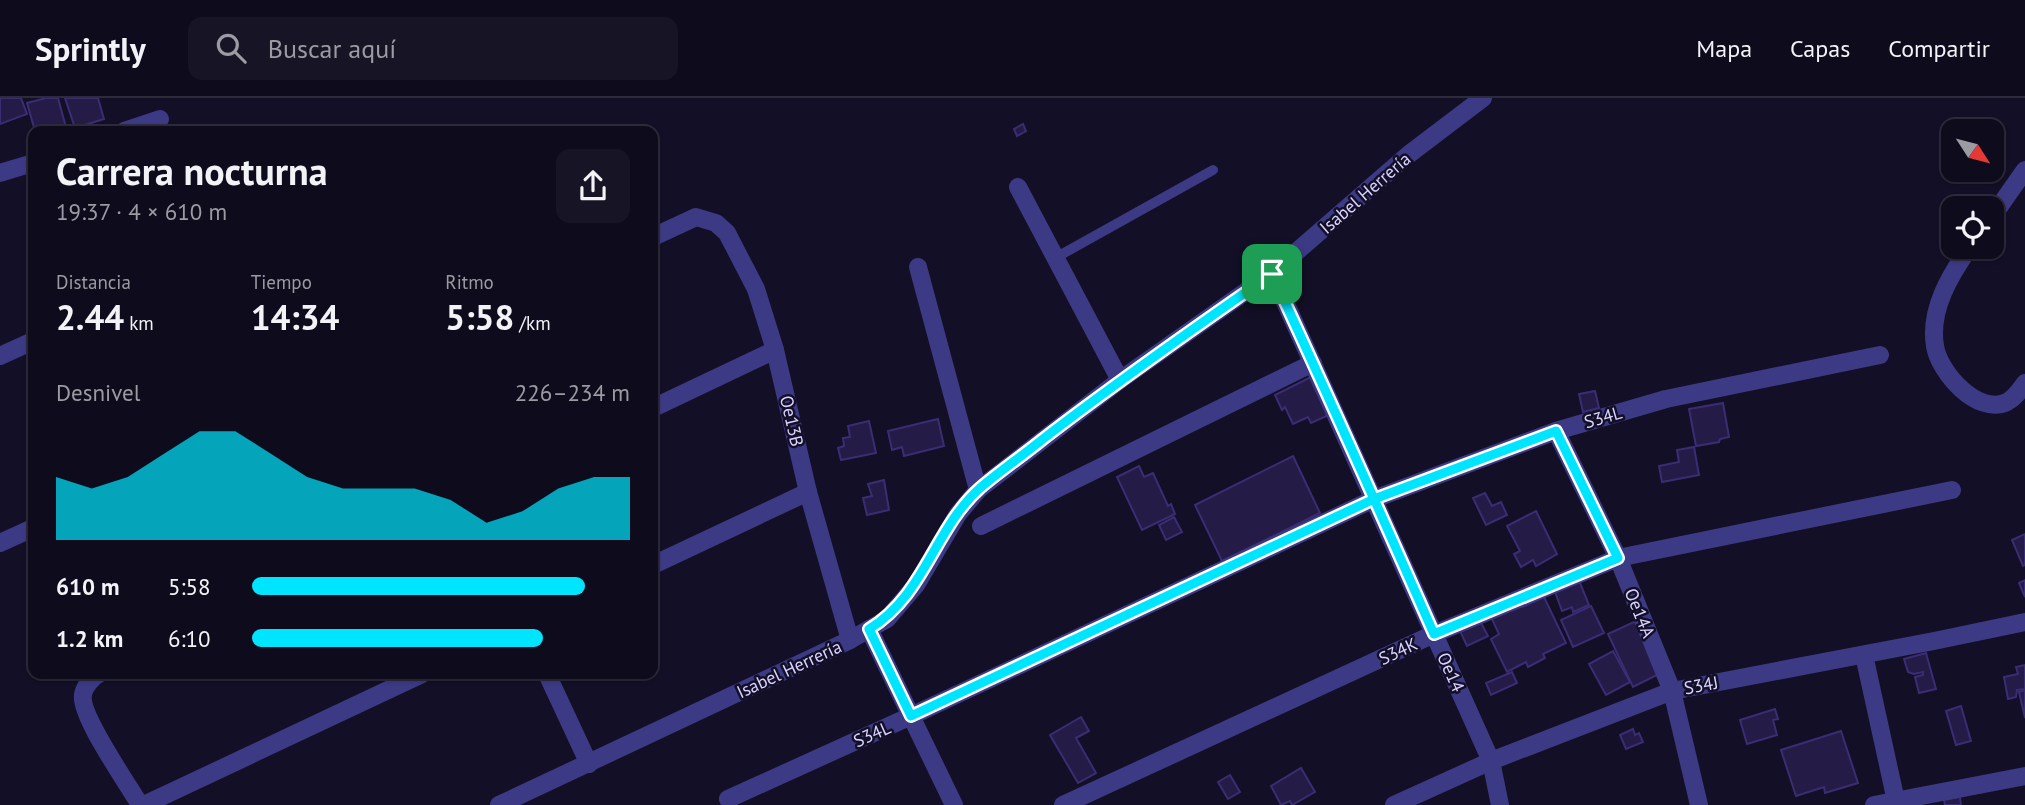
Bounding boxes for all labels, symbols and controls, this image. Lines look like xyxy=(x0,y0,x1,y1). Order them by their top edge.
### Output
search box xyxy=(188,17,678,80)
text: Sprintly xyxy=(35,27,146,70)
icon: search xyxy=(212,29,250,67)
text: Buscar aquí xyxy=(268,32,396,65)
text: Mapa xyxy=(1696,33,1752,64)
text: Capas xyxy=(1790,33,1850,64)
text: Compartir xyxy=(1888,33,1990,64)
north arrow xyxy=(1941,119,2004,182)
map controls xyxy=(1941,119,2004,259)
text: Carrera nocturna xyxy=(56,146,328,195)
street label: Isabel Herrería xyxy=(1315,147,1415,239)
button: share xyxy=(556,149,630,223)
button: locate xyxy=(1941,196,2004,259)
text: 19:37 · 4 × 610 m xyxy=(56,197,227,226)
pin xyxy=(1242,244,1302,304)
icon: arrive xyxy=(1253,255,1291,293)
text: Distancia xyxy=(56,270,131,294)
text: Tiempo xyxy=(251,270,312,294)
text: Ritmo xyxy=(445,270,494,294)
text: 2.44 xyxy=(56,294,124,340)
text: 14:34 xyxy=(251,294,339,340)
text: 5:58 xyxy=(445,294,514,340)
text: km xyxy=(124,311,154,335)
text: /km xyxy=(514,311,551,335)
text: Desnivel xyxy=(56,378,140,407)
text: 226–234 m xyxy=(515,378,630,407)
street label: Oe13B xyxy=(775,393,809,449)
street label: S34L xyxy=(1581,401,1625,433)
text: 610 m xyxy=(56,572,119,601)
text: 5:58 xyxy=(168,572,211,601)
street label: Oe14A xyxy=(1620,585,1661,642)
text: 1.2 km xyxy=(56,624,123,653)
text: 6:10 xyxy=(168,624,211,653)
street label: S34K xyxy=(1375,632,1421,670)
street label: Isabel Herrería xyxy=(733,635,845,703)
street label: Oe14 xyxy=(1432,649,1470,696)
street label: S34J xyxy=(1682,671,1720,699)
street label: S34L xyxy=(850,716,894,752)

